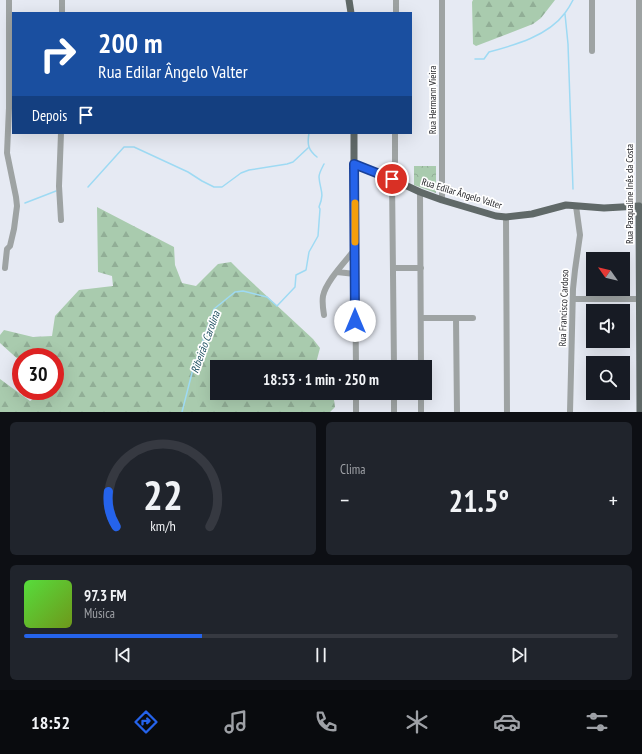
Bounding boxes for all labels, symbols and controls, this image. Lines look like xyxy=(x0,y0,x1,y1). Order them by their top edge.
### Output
text: 200 m xyxy=(98,24,162,61)
icon: right xyxy=(32,28,84,80)
text: Rua Edilar Ângelo Valter xyxy=(98,60,248,83)
street label: Rua Hermann Vieira xyxy=(426,66,439,134)
icon: arrive xyxy=(75,104,97,126)
text: Depois xyxy=(32,106,67,125)
street label: Rua Pasqualine Inês da Costa xyxy=(623,144,636,244)
pin xyxy=(375,162,409,196)
icon: arrive xyxy=(381,168,403,190)
street label: Rua Edilar Ângelo Valter xyxy=(420,175,504,212)
north arrow xyxy=(586,252,630,296)
map controls xyxy=(586,252,630,400)
street label: Rua Francisco Cardoso xyxy=(556,269,571,347)
position arrow xyxy=(334,300,376,342)
button: sound xyxy=(586,304,630,348)
water label: Ribeirão Carolina xyxy=(187,308,223,375)
speed limit sign: 30 xyxy=(12,348,64,400)
button: search xyxy=(586,356,630,400)
text: 18:53 · 1 min · 250 m xyxy=(263,370,379,389)
text: Clima xyxy=(340,461,365,478)
text: 22 xyxy=(143,467,183,520)
text: 21.5° xyxy=(449,481,509,520)
text: − xyxy=(340,486,349,514)
text: + xyxy=(609,486,618,514)
text: km/h xyxy=(150,515,176,534)
text: 97.3 FM xyxy=(84,586,127,605)
text: Música xyxy=(84,605,115,622)
icon: previous xyxy=(112,644,134,666)
icon: pause xyxy=(310,644,332,666)
icon: next xyxy=(508,644,530,666)
icon: directions xyxy=(132,708,160,736)
icon: music xyxy=(222,708,250,736)
icon: phone xyxy=(312,708,340,736)
icon: climate xyxy=(403,708,431,736)
icon: car xyxy=(493,708,521,736)
icon: filters xyxy=(583,708,611,736)
text: 18:52 xyxy=(31,711,70,734)

